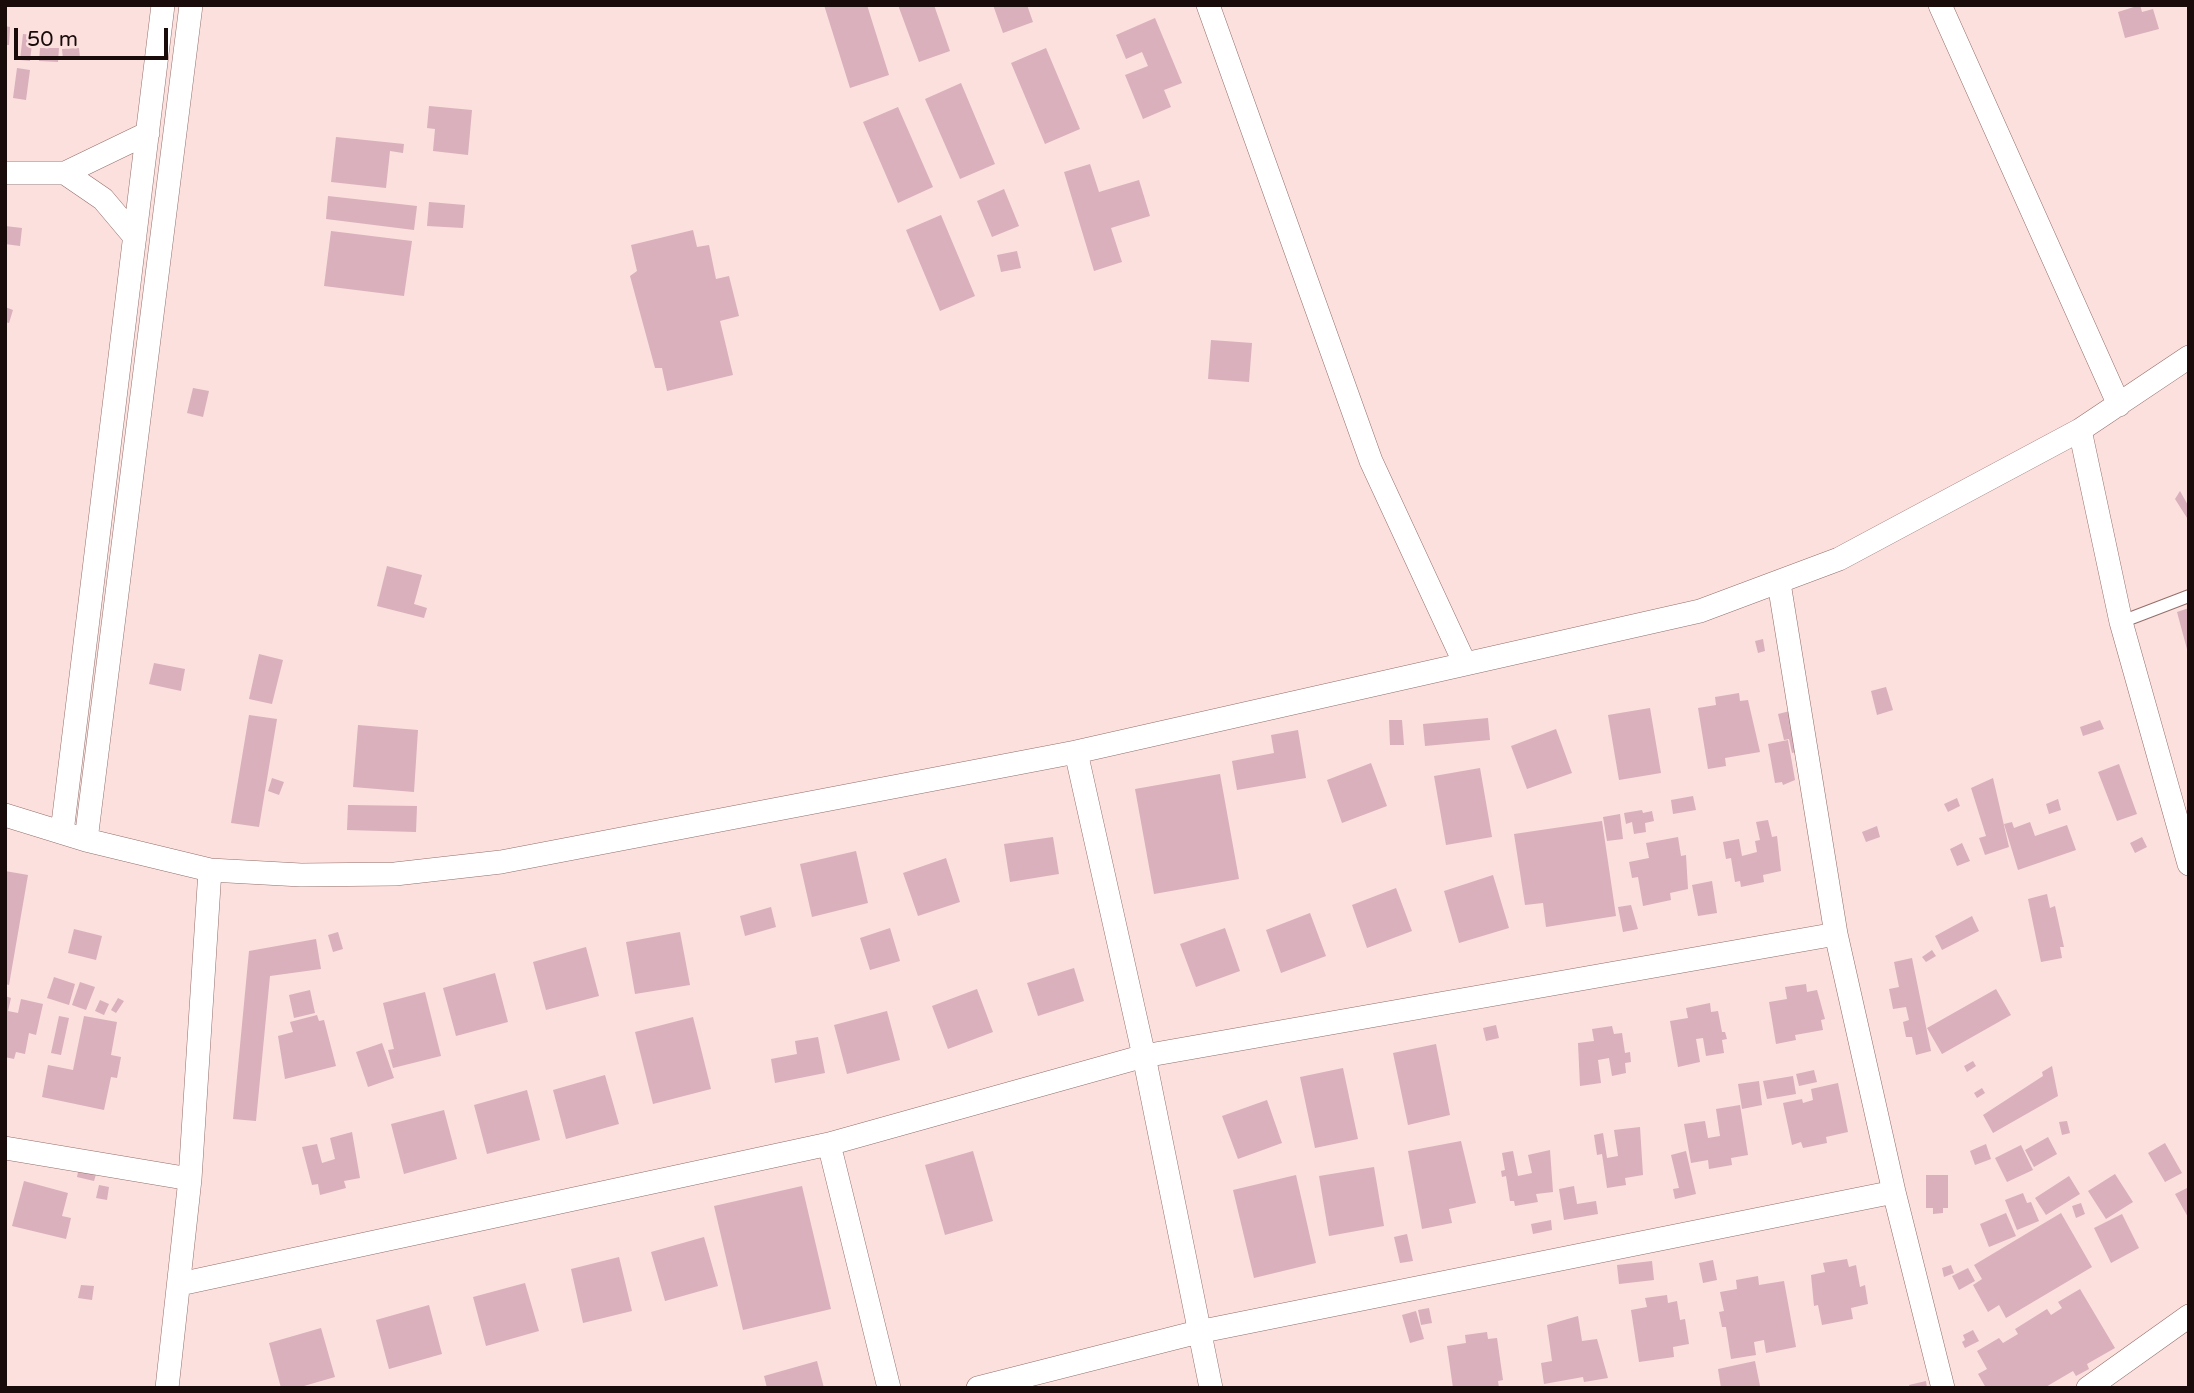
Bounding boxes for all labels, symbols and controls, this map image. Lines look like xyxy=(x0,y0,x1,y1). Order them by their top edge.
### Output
scale bar xyxy=(18,14,172,58)
text: 50 m xyxy=(27,27,78,52)

